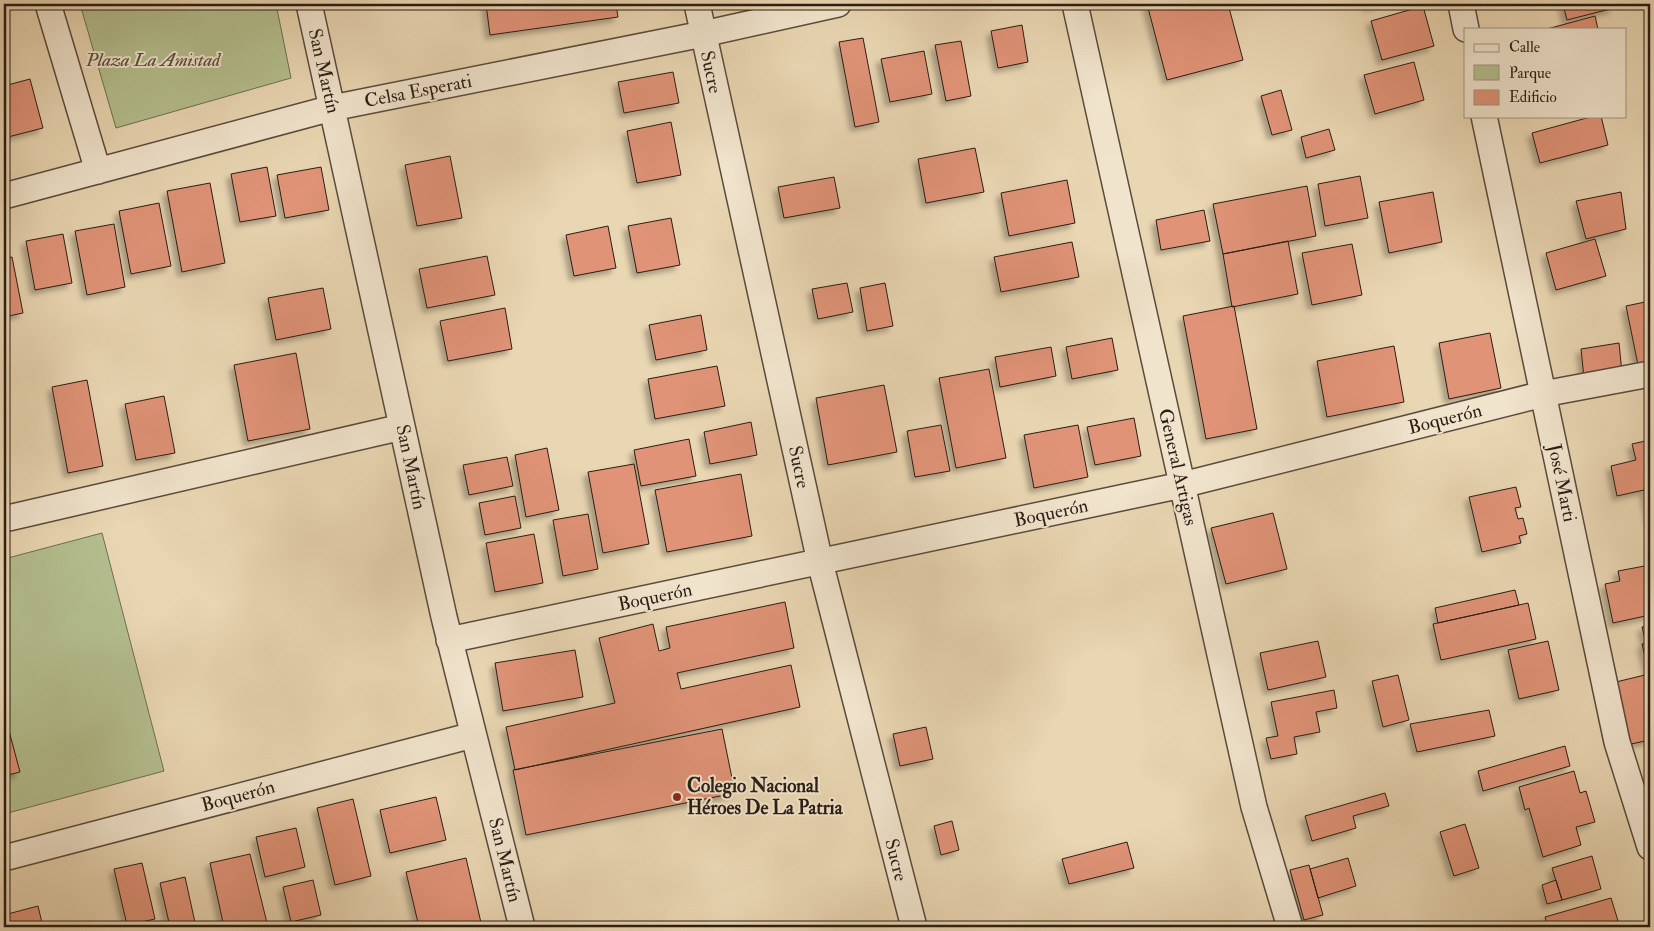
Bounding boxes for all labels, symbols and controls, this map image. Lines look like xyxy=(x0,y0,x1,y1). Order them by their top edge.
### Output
street label: San Martín xyxy=(303,26,345,116)
legend xyxy=(1464,28,1626,118)
text: Calle xyxy=(1509,38,1540,57)
park label: Plaza La Amistad xyxy=(85,48,221,72)
street label: Sucre xyxy=(695,48,727,96)
text: Parque xyxy=(1509,64,1551,83)
street label: Celsa Esperati xyxy=(362,69,474,114)
text: Edificio xyxy=(1509,88,1557,107)
street label: Boquerón xyxy=(1406,398,1485,440)
street label: General Artigas xyxy=(1153,406,1203,528)
street label: San Martín xyxy=(390,422,432,512)
street label: José Marti xyxy=(1542,441,1582,524)
street label: Sucre xyxy=(783,443,815,491)
street label: Boquerón xyxy=(1012,493,1090,533)
street label: Boquerón xyxy=(616,577,694,617)
place label: Colegio Nacional Héroes De La Patria xyxy=(687,774,844,820)
street label: Boquerón xyxy=(199,775,278,817)
marker: Colegio Nacional Héroes De La Patria xyxy=(671,791,683,803)
street label: San Martín xyxy=(483,815,527,905)
street label: Sucre xyxy=(879,836,913,884)

